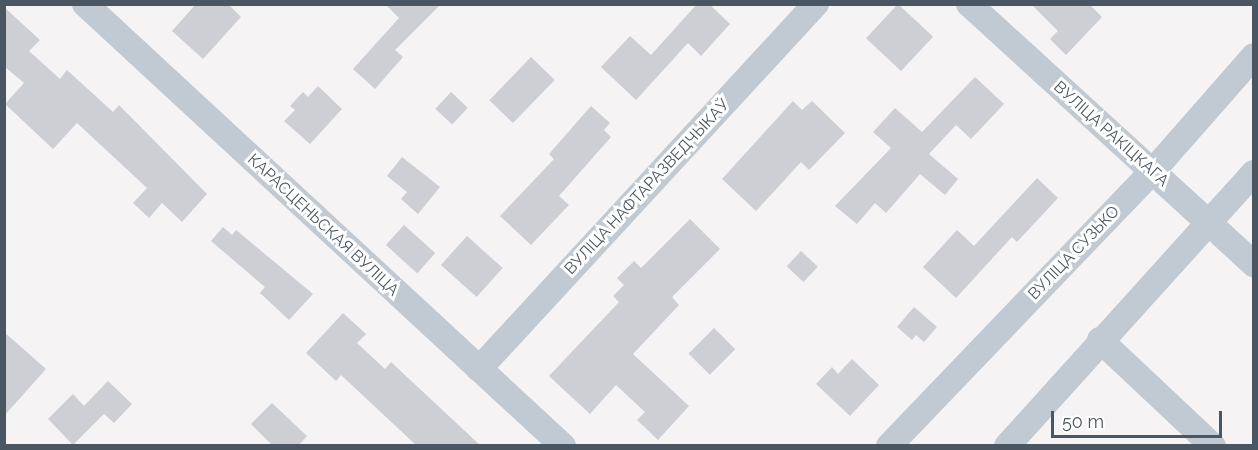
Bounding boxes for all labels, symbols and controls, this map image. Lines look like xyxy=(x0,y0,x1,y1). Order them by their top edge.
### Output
street label: ВУЛІЦА РАКІЦКАГА xyxy=(1049,77,1173,191)
street label: ВУЛІЦА НАФТАРАЗВЕДЧЫКАЎ xyxy=(561,95,733,279)
street label: КАРАСЦЕНЬСКАЯ ВУЛІЦА xyxy=(244,150,402,300)
street label: ВУЛІЦА СУЗЬКО xyxy=(1024,202,1124,304)
scale bar xyxy=(1054,399,1225,437)
text: 50 m xyxy=(1062,411,1104,432)

